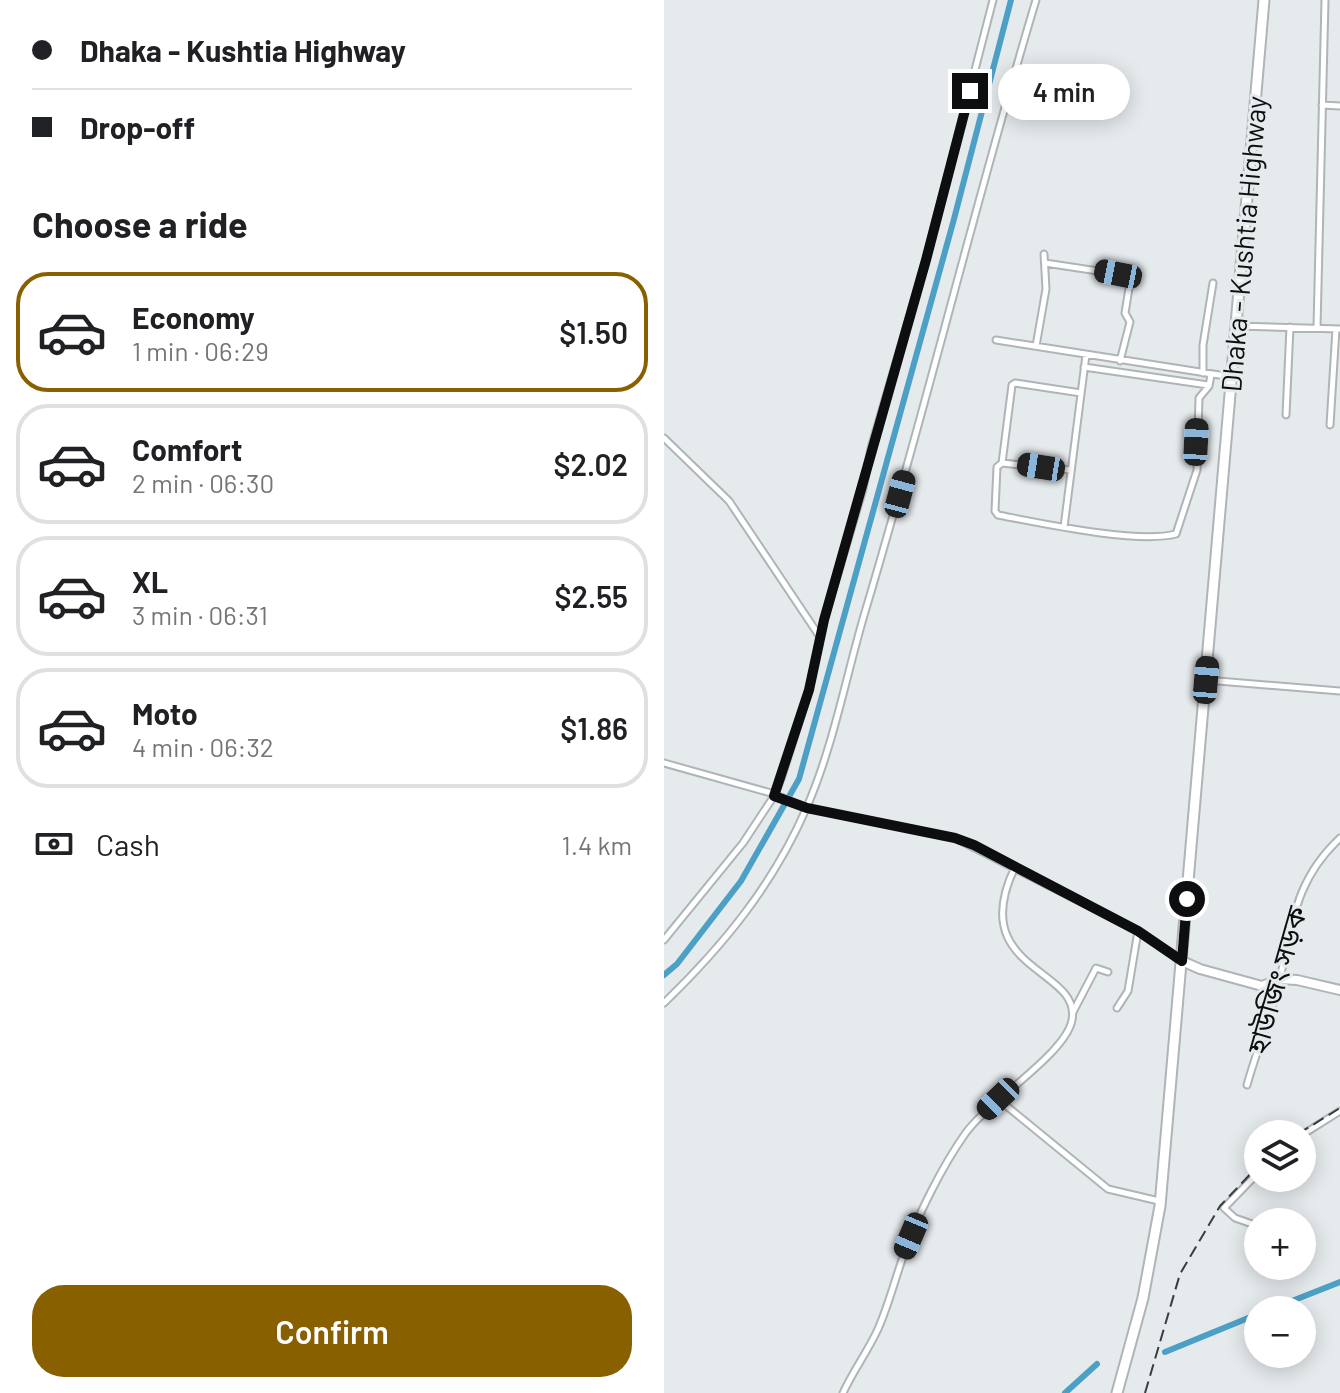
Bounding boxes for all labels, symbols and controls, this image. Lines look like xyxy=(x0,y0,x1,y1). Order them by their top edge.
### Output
text: Dhaka - Kushtia Highway xyxy=(80,32,406,68)
callout: 4 min xyxy=(998,63,1130,119)
route end xyxy=(952,73,988,109)
text: 4 min xyxy=(1033,76,1095,107)
street label: Dhaka - Kushtia Highway xyxy=(1213,94,1273,393)
text: Drop-off xyxy=(80,109,195,145)
text: Choose a ride xyxy=(32,202,248,245)
car xyxy=(1092,258,1144,290)
icon: car xyxy=(36,296,108,368)
text: Economy xyxy=(132,299,255,335)
text: $1.50 xyxy=(559,314,628,350)
text: 1 min · 06:29 xyxy=(132,335,269,366)
car xyxy=(1183,417,1209,467)
icon: car xyxy=(36,428,108,500)
text: Comfort xyxy=(132,431,242,467)
text: $2.02 xyxy=(554,446,628,482)
car xyxy=(1015,451,1067,483)
text: 2 min · 06:30 xyxy=(132,467,274,498)
car xyxy=(882,468,918,520)
icon: car xyxy=(36,560,108,632)
text: XL xyxy=(132,563,168,599)
text: $2.55 xyxy=(554,578,628,614)
text: 3 min · 06:31 xyxy=(132,599,268,630)
car xyxy=(1192,655,1220,705)
icon: car xyxy=(36,692,108,764)
text: Moto xyxy=(132,695,198,731)
text: $1.86 xyxy=(560,710,628,746)
text: 4 min · 06:32 xyxy=(132,731,274,762)
icon: cash xyxy=(32,822,76,866)
text: Cash xyxy=(96,826,160,862)
text: 1.4 km xyxy=(562,829,632,860)
route start xyxy=(1169,881,1205,917)
street label: হাউজিং সড়ক xyxy=(1239,902,1313,1058)
car xyxy=(972,1074,1024,1124)
map controls xyxy=(1244,1120,1316,1368)
button: layers xyxy=(1244,1120,1316,1192)
button: + xyxy=(1244,1208,1316,1280)
car xyxy=(891,1209,931,1263)
button: Confirm xyxy=(32,1285,632,1377)
button: − xyxy=(1244,1296,1316,1368)

